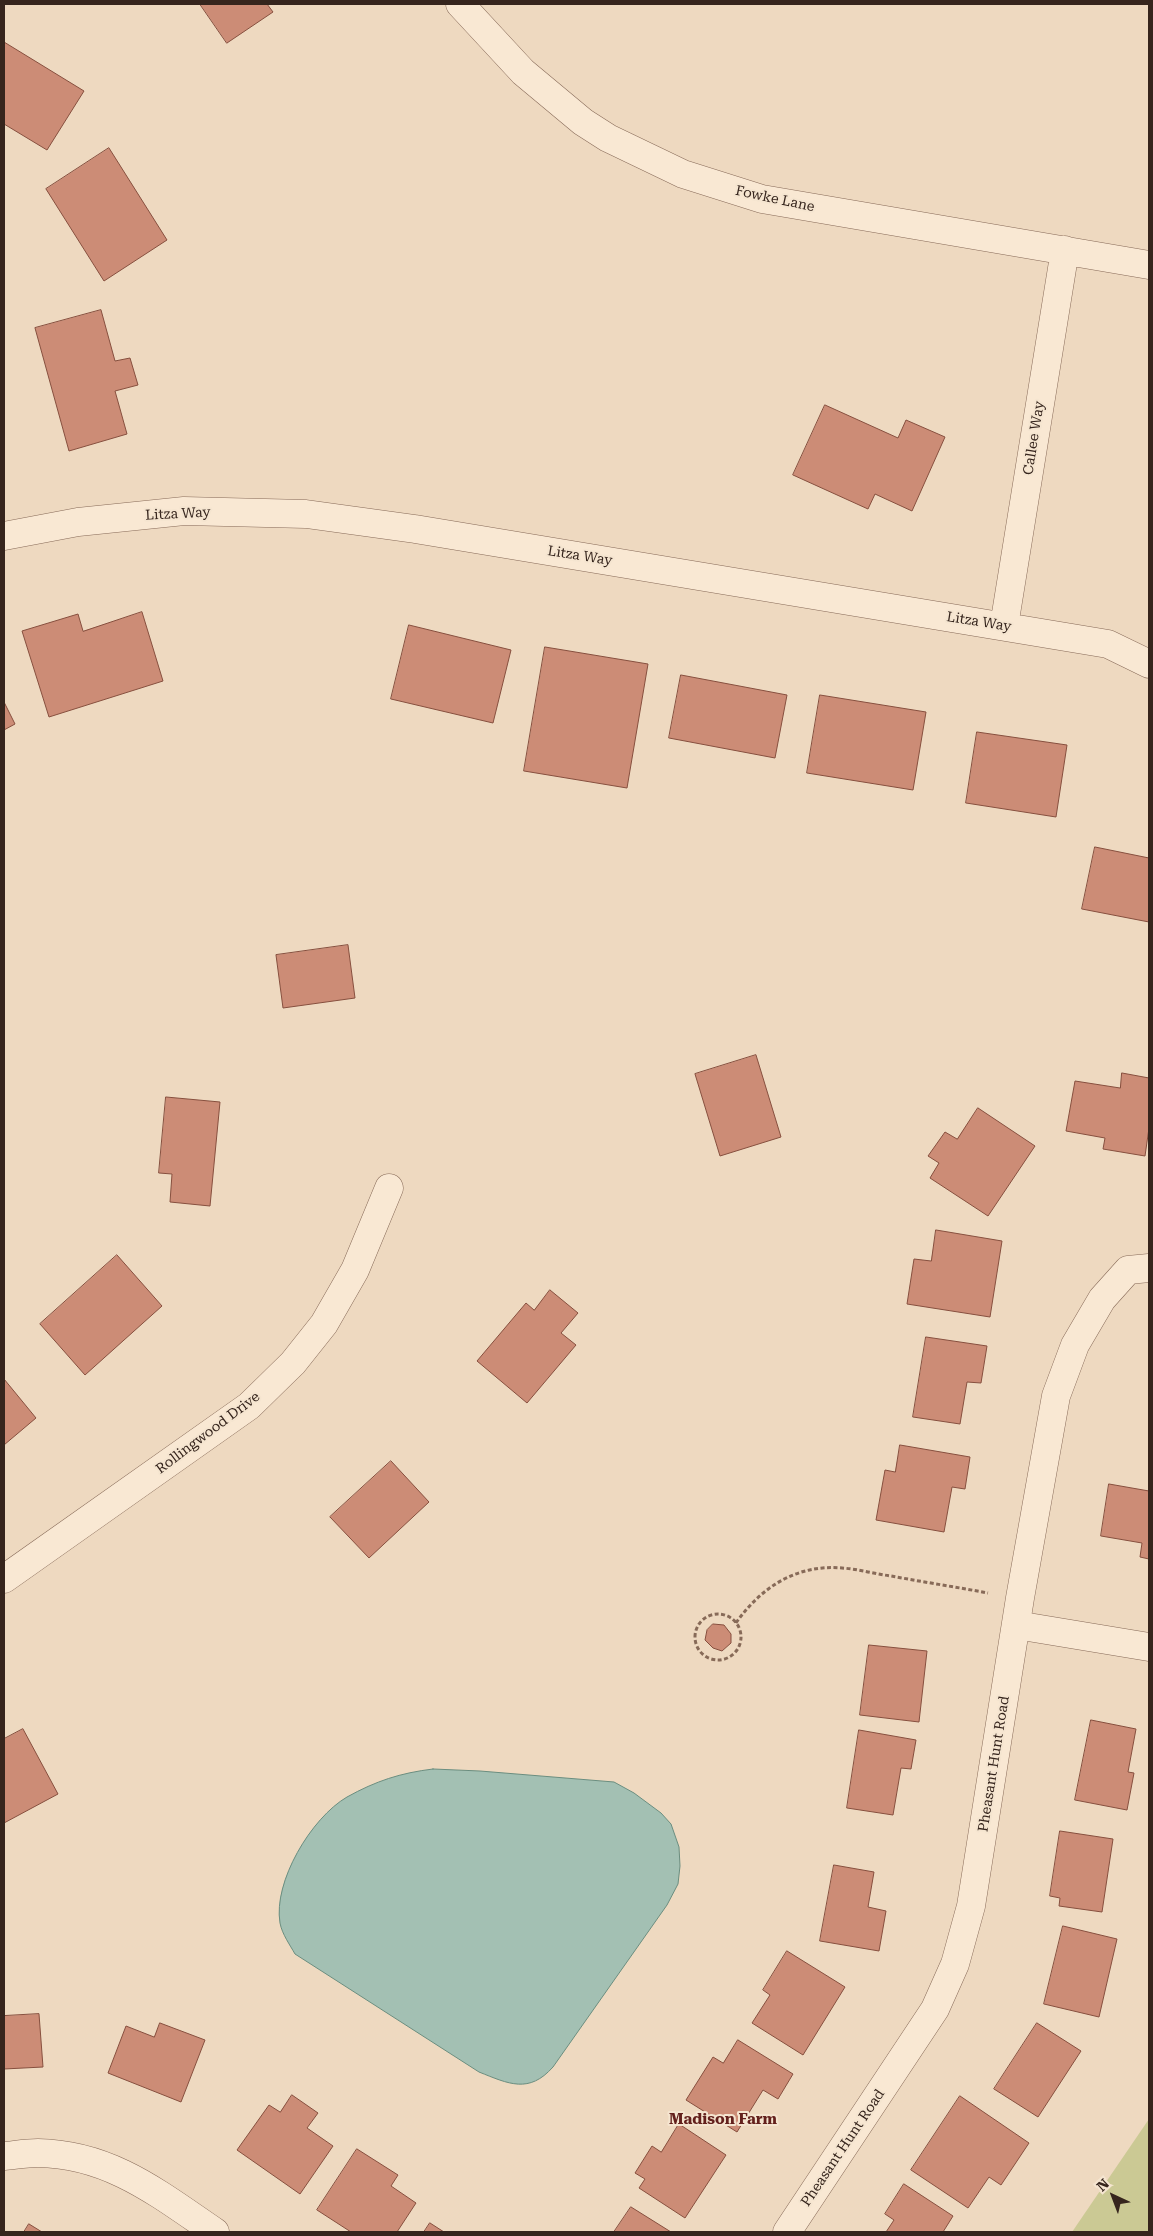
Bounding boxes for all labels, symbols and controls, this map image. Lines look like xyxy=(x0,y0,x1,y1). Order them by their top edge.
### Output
street label: Fowke Lane xyxy=(734,182,816,216)
street label: Callee Way xyxy=(1020,400,1048,476)
street label: Litza Way xyxy=(145,504,211,524)
street label: Litza Way xyxy=(546,543,614,569)
street label: Litza Way xyxy=(945,609,1013,635)
street label: Rollingwood Drive xyxy=(153,1388,263,1478)
street label: Pheasant Hunt Road xyxy=(975,1695,1013,1833)
street label: Pheasant Hunt Road xyxy=(798,2086,888,2210)
district label: Madison Farm xyxy=(669,2111,777,2129)
north arrow xyxy=(1088,2171,1138,2221)
text: N xyxy=(1093,2176,1112,2195)

